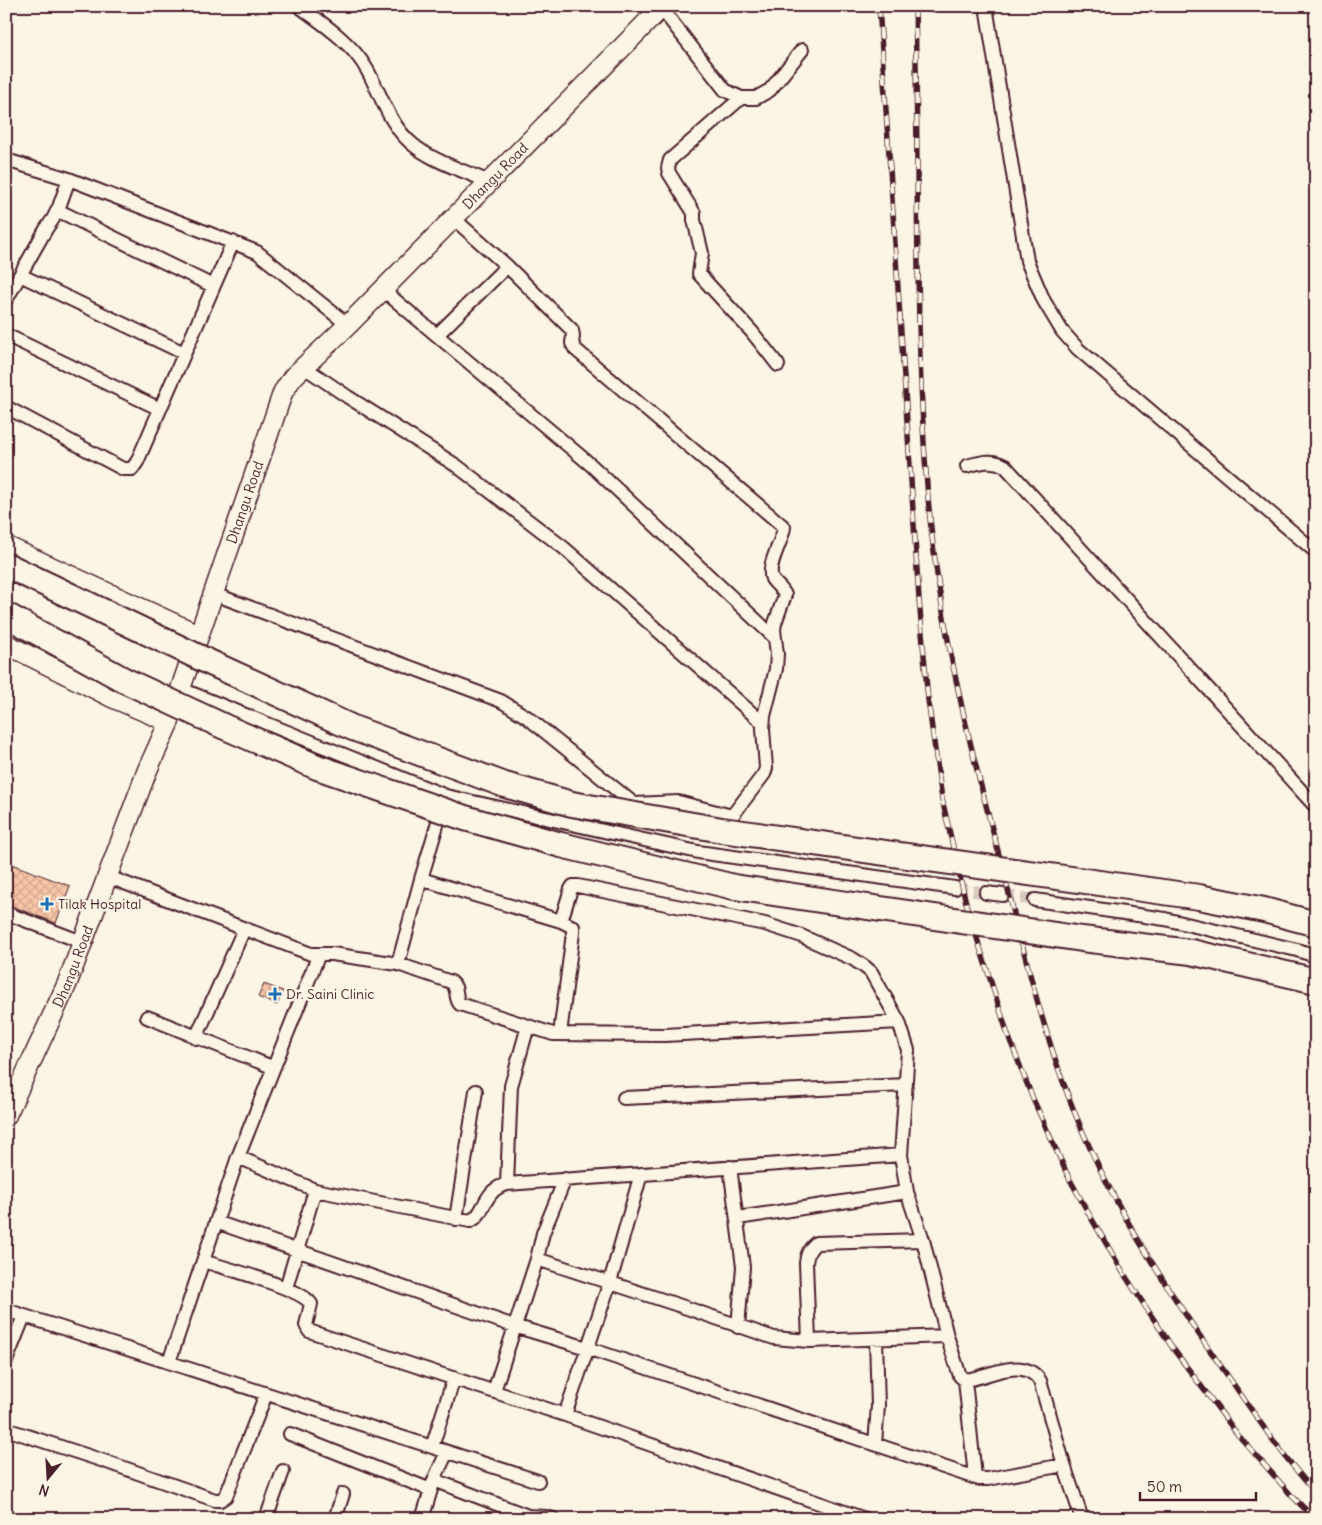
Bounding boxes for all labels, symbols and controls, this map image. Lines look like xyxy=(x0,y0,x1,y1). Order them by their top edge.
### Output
street label: Dhangu Road xyxy=(458,139,532,213)
street label: Dhangu Road xyxy=(222,459,267,546)
place label: Tilak Hospital xyxy=(58,895,141,913)
marker: Tilak Hospital xyxy=(40,897,54,911)
street label: Dhangu Road xyxy=(49,923,97,1010)
place label: Dr. Saini Clinic xyxy=(286,985,374,1003)
marker: Dr. Saini Clinic xyxy=(268,987,282,1001)
north arrow xyxy=(22,1452,72,1502)
scale bar xyxy=(1140,1470,1256,1502)
text: 50 m xyxy=(1147,1477,1182,1496)
text: N xyxy=(37,1480,51,1500)

